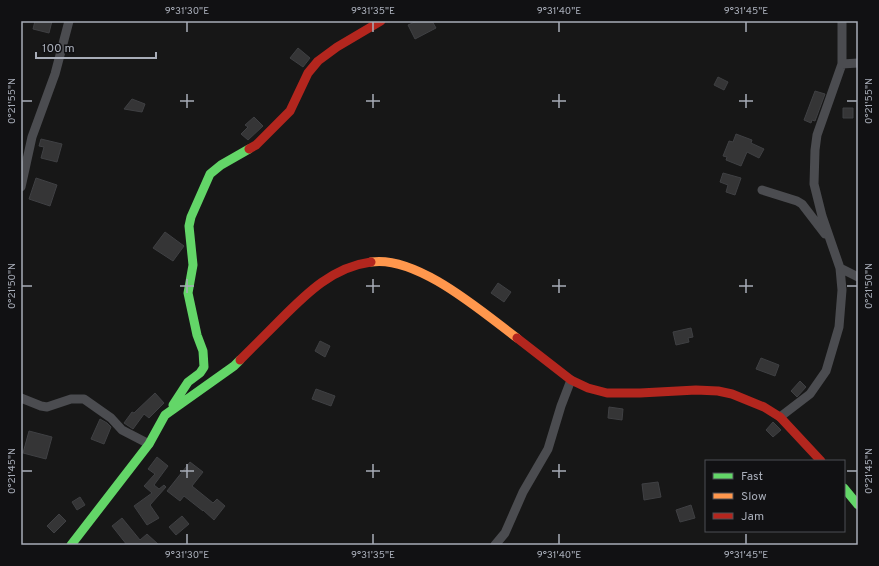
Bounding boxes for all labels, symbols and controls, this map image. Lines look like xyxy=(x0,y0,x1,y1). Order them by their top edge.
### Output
text: 9°31'30"E xyxy=(165,5,209,18)
text: 9°31'35"E xyxy=(351,5,395,18)
text: 9°31'40"E xyxy=(537,5,581,18)
text: 9°31'45"E xyxy=(724,5,768,18)
scale bar xyxy=(36,34,156,60)
text: 100 m xyxy=(42,41,75,57)
text: 0°21'55"N xyxy=(6,78,19,124)
text: 0°21'55"N xyxy=(863,78,876,124)
text: 0°21'50"N xyxy=(6,263,19,309)
text: 0°21'50"N xyxy=(863,263,876,309)
text: 0°21'45"N xyxy=(6,448,19,494)
text: 0°21'45"N xyxy=(863,448,876,494)
legend xyxy=(705,460,845,532)
text: Fast xyxy=(741,469,763,485)
text: Slow xyxy=(741,489,767,505)
text: Jam xyxy=(741,509,764,525)
text: 9°31'30"E xyxy=(165,549,209,562)
text: 9°31'35"E xyxy=(351,549,395,562)
text: 9°31'40"E xyxy=(537,549,581,562)
text: 9°31'45"E xyxy=(724,549,768,562)

